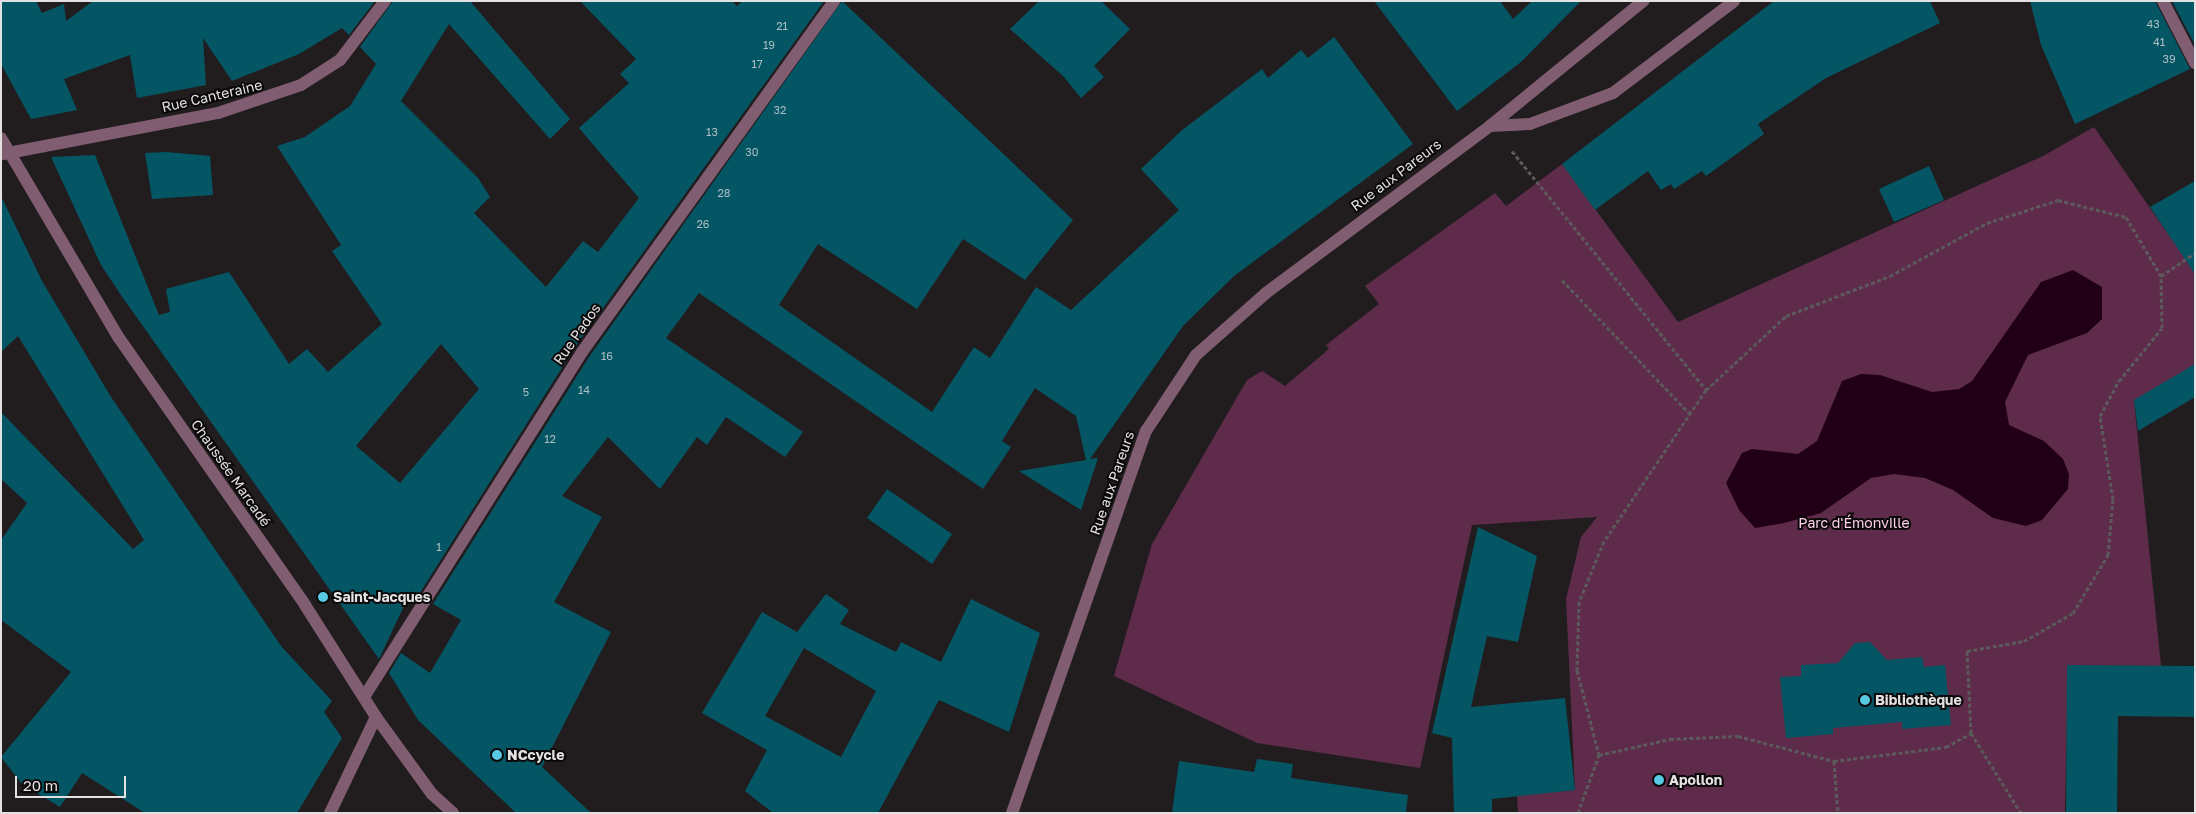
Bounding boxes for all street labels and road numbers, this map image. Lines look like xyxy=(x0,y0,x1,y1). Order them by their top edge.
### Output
street label: Rue Canteraine xyxy=(160,76,264,116)
street label: Rue aux Pareurs xyxy=(1348,136,1444,214)
street label: Rue Pados xyxy=(550,300,604,368)
street label: Chaussée Marcadé xyxy=(188,416,274,530)
street label: Rue aux Pareurs xyxy=(1086,429,1138,537)

